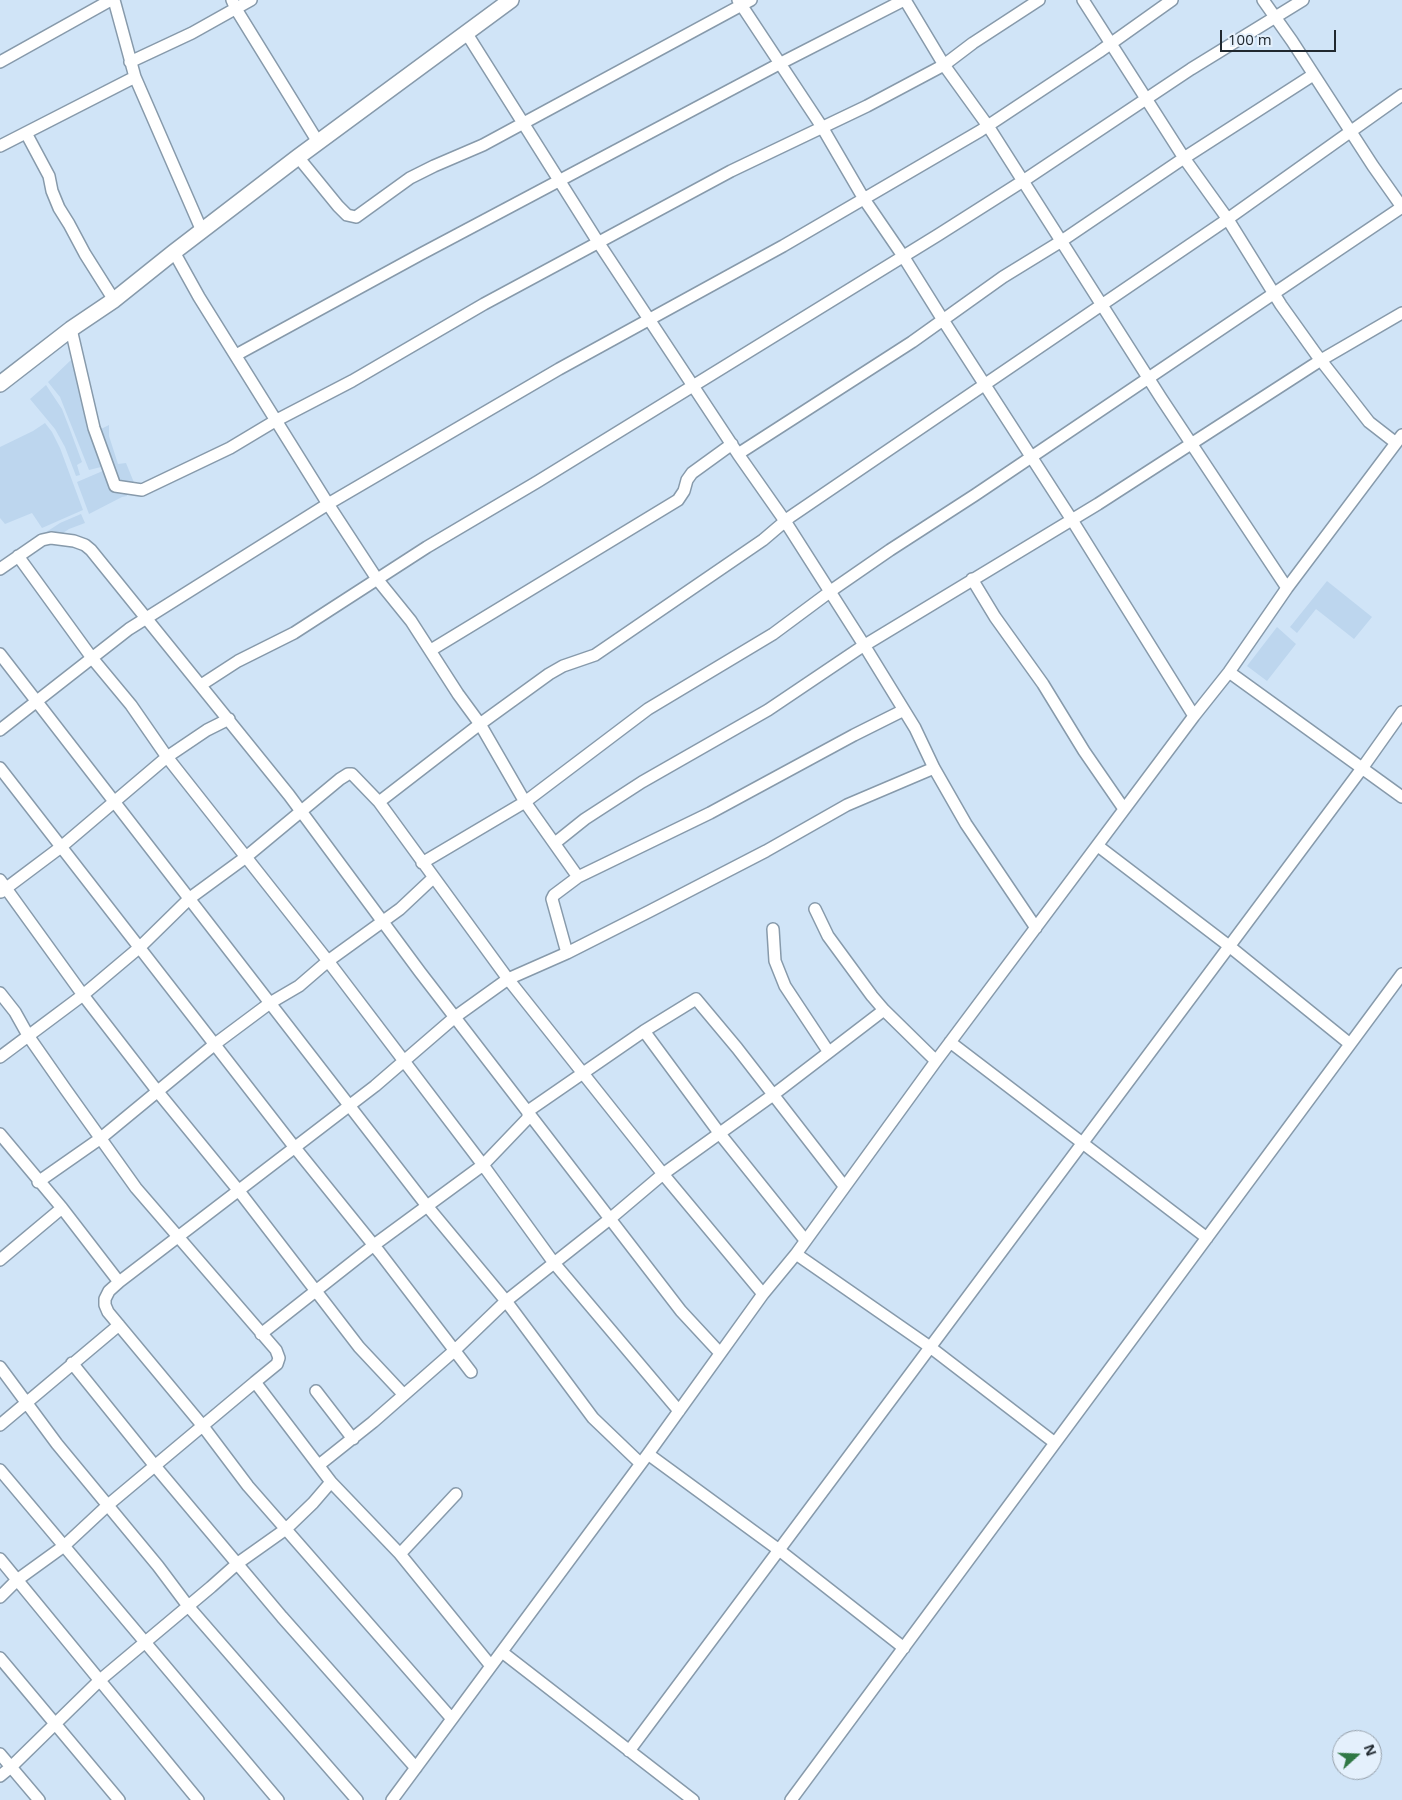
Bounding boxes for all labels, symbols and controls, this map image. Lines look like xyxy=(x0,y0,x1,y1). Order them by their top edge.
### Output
scale bar xyxy=(1222,20,1338,52)
text: 100 m xyxy=(1228,29,1272,49)
north arrow xyxy=(1332,1730,1382,1780)
text: N xyxy=(1360,1741,1381,1759)

